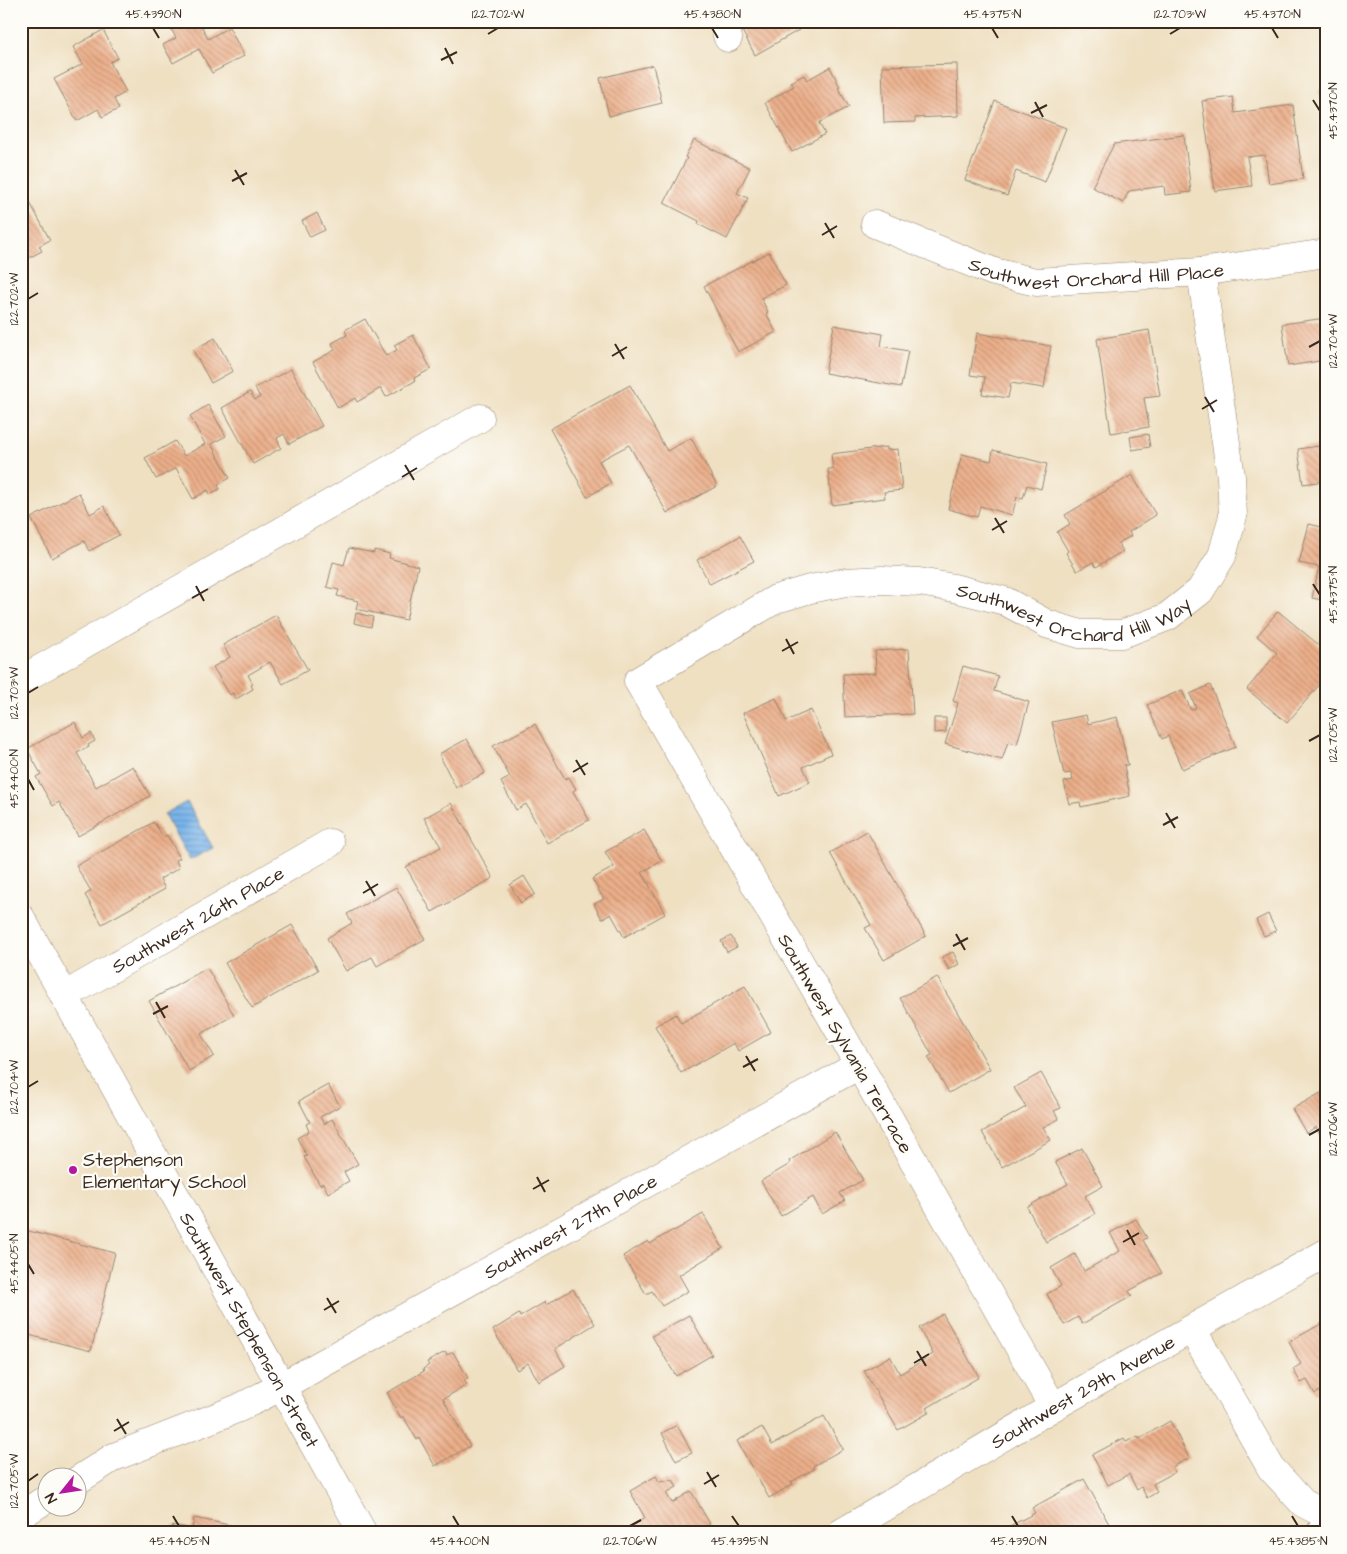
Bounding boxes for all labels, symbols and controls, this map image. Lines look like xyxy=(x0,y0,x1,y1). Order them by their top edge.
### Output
text: 45.4390°N xyxy=(124,6,182,23)
text: 122.702°W xyxy=(472,6,525,23)
text: 45.4380°N xyxy=(683,6,742,23)
text: 45.4375°N xyxy=(963,6,1022,23)
text: 122.703°W xyxy=(1154,6,1207,23)
text: 45.4370°N xyxy=(1243,6,1301,23)
text: 45.4370°N xyxy=(1325,82,1342,140)
street label: Southwest Orchard Hill Place xyxy=(964,251,1226,297)
text: 122.702°W xyxy=(6,272,23,325)
text: 122.704°W xyxy=(1325,313,1342,368)
text: 45.4375°N xyxy=(1325,565,1342,624)
street label: Southwest Orchard Hill Way xyxy=(948,575,1196,607)
text: Southwest Orchard Hill Way xyxy=(954,577,1198,649)
text: 122.703°W xyxy=(6,666,23,719)
text: 122.705°W xyxy=(1325,707,1342,762)
text: 45.4400°N xyxy=(6,749,23,809)
street label: Southwest 26th Place xyxy=(107,860,289,981)
street label: Southwest Sylvania Terrace xyxy=(770,929,919,1159)
text: 122.704°W xyxy=(6,1059,23,1114)
text: 122.706°W xyxy=(1325,1102,1342,1156)
place label: Stephenson Elementary School xyxy=(83,1147,246,1197)
marker: Stephenson Elementary School xyxy=(67,1164,79,1176)
street label: Southwest 27th Place xyxy=(479,1168,662,1286)
street label: Southwest Stephenson Street xyxy=(172,1208,325,1453)
text: 45.4405°N xyxy=(6,1233,23,1294)
street label: Southwest 29th Avenue xyxy=(986,1329,1180,1456)
text: 122.705°W xyxy=(6,1453,23,1508)
north arrow xyxy=(38,1466,88,1516)
text: N xyxy=(41,1489,62,1507)
text: 45.4405°N xyxy=(149,1533,210,1550)
text: 45.4400°N xyxy=(429,1533,489,1550)
text: 122.706°W xyxy=(603,1533,657,1550)
text: 45.4395°N xyxy=(710,1533,769,1550)
text: 45.4390°N xyxy=(989,1533,1047,1550)
text: 45.4385°N xyxy=(1268,1533,1328,1550)

